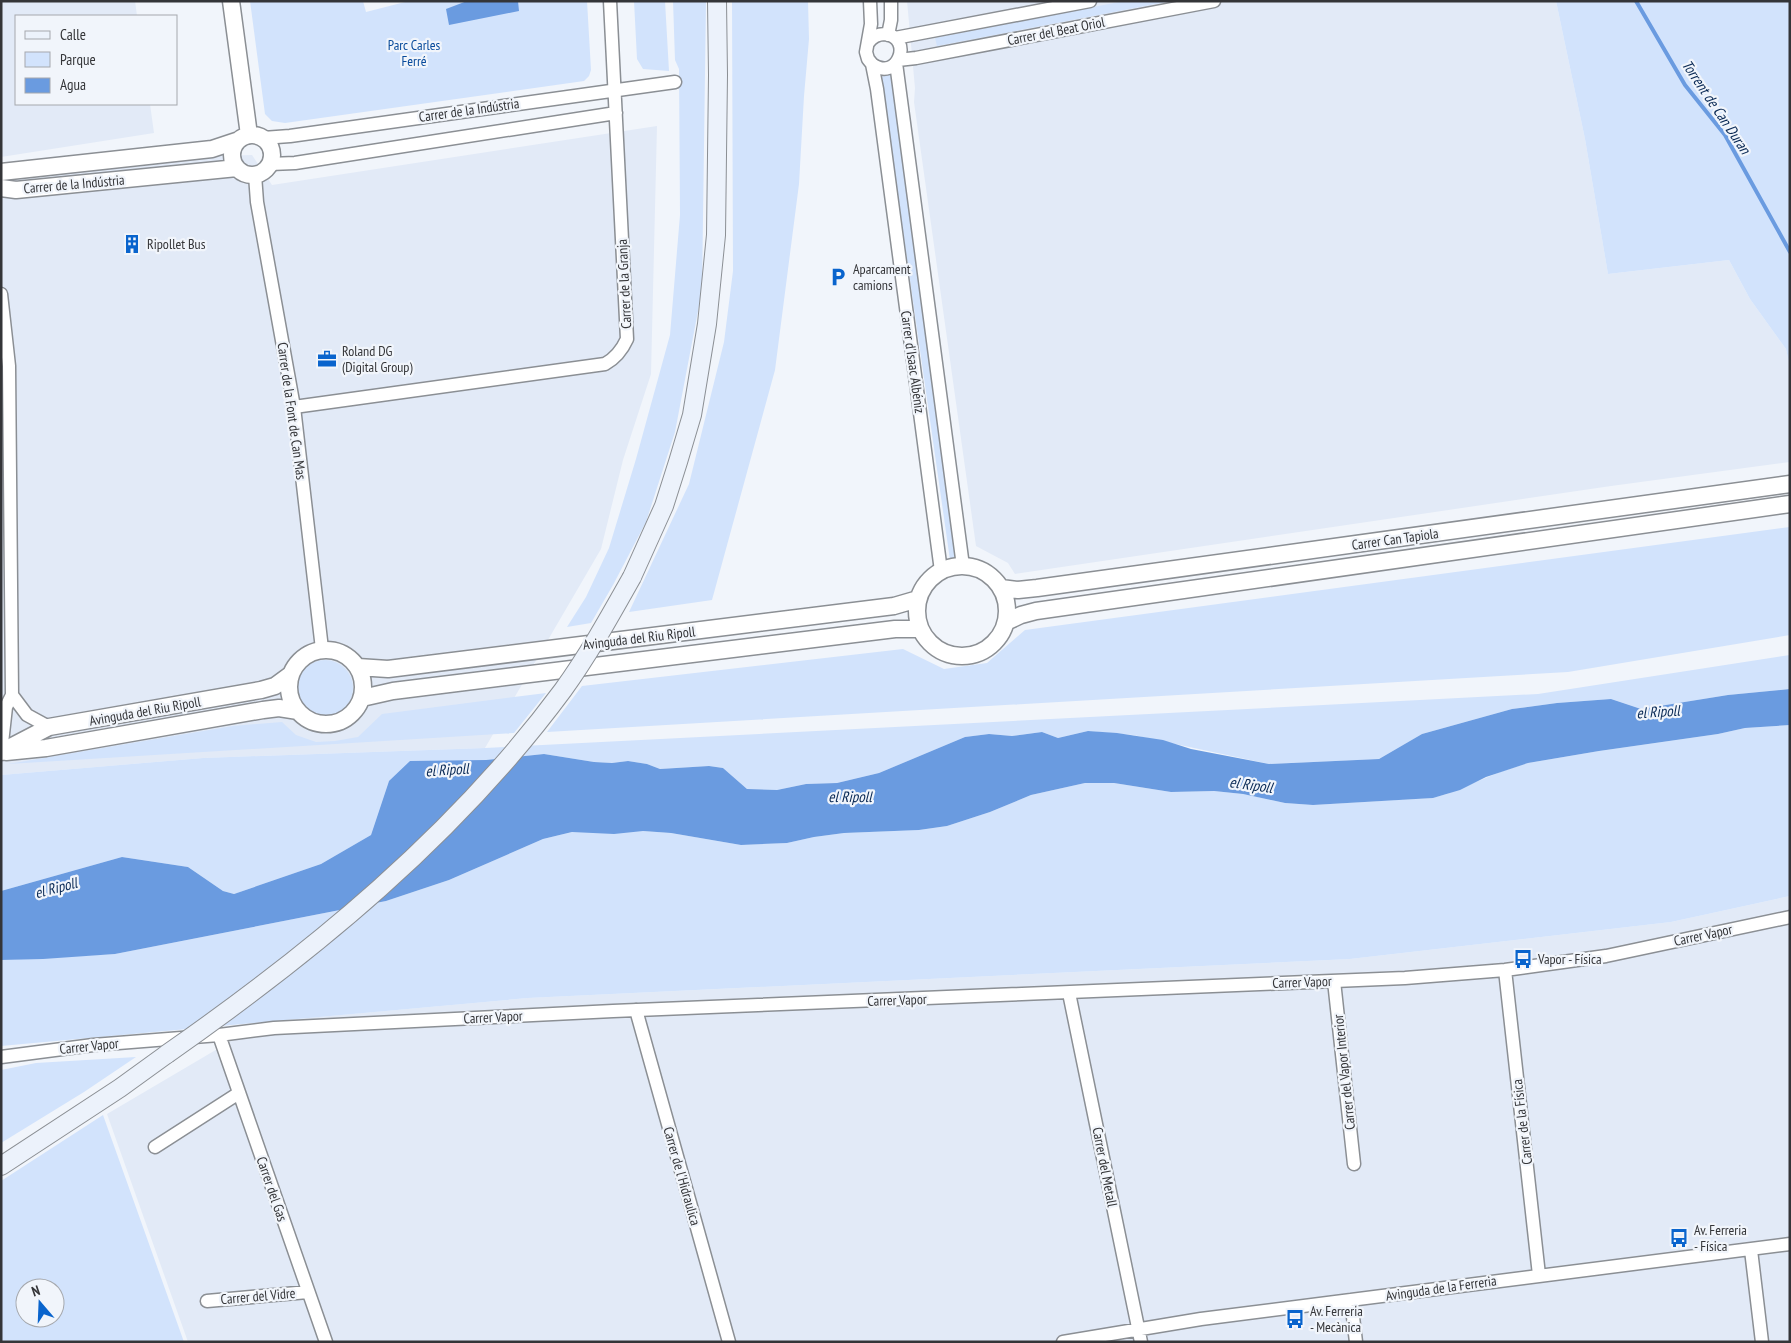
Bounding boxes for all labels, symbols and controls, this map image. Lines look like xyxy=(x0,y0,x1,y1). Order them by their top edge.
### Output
street label: Carrer del Beat Oriol xyxy=(1006,13,1107,49)
legend xyxy=(15,15,178,105)
text: Calle xyxy=(60,25,86,44)
park label: Parc Carles Ferré xyxy=(388,36,441,70)
text: Parque xyxy=(60,50,96,69)
water label: Torrent de Can Duran xyxy=(1678,56,1756,159)
text: Agua xyxy=(60,75,86,94)
street label: Carrer de la Indústria xyxy=(418,94,520,126)
street label: Carrer de la Indústria xyxy=(23,171,125,197)
building icon: Ripollet Bus xyxy=(121,233,143,255)
place label: Ripollet Bus xyxy=(147,235,206,253)
street label: Carrer de la Granja xyxy=(613,239,635,329)
place label: Aparcament camions xyxy=(853,260,911,294)
parking icon: Aparcament camions xyxy=(827,266,849,288)
street label: Carrer d'Isaac Albéniz xyxy=(897,310,929,414)
street label: Carrer de la Font de Can Mas xyxy=(273,341,311,481)
place label: Roland DG (Digital Group) xyxy=(342,342,413,376)
office icon: Roland DG (Digital Group) xyxy=(316,348,338,370)
street label: Carrer Can Tapiola xyxy=(1350,524,1440,554)
street label: Avinguda del Riu Ripoll xyxy=(582,622,697,654)
street label: Avinguda del Riu Ripoll xyxy=(88,692,203,730)
water label: el Ripoll xyxy=(1636,700,1682,722)
water label: el Ripoll xyxy=(425,758,471,780)
water label: el Ripoll xyxy=(1228,772,1275,797)
water label: el Ripoll xyxy=(828,787,873,806)
water label: el Ripoll xyxy=(32,872,81,902)
street label: Carrer Vapor xyxy=(1672,920,1734,950)
bus stop icon: Vapor - Física xyxy=(1512,948,1534,970)
place label: Vapor - Física xyxy=(1537,950,1602,968)
street label: Carrer Vapor xyxy=(1272,972,1332,992)
street label: Carrer Vapor xyxy=(867,990,927,1010)
street label: Carrer Vapor xyxy=(463,1006,523,1028)
street label: Carrer del Vapor Interior xyxy=(1329,1013,1359,1131)
street label: Carrer Vapor xyxy=(59,1034,120,1058)
street label: Carrer de la Física xyxy=(1508,1078,1536,1166)
street label: Carrer de l'Hidraulica xyxy=(659,1125,705,1227)
street label: Carrer del Metall xyxy=(1088,1126,1122,1209)
street label: Carrer del Gas xyxy=(253,1154,292,1224)
place label: Av. Ferreria - Física xyxy=(1694,1221,1747,1255)
bus stop icon: Av. Ferreria - Física xyxy=(1668,1227,1690,1249)
street label: Avinguda de la Ferreria xyxy=(1384,1271,1498,1305)
north arrow xyxy=(15,1278,65,1328)
text: N xyxy=(29,1281,42,1300)
street label: Carrer del Vidre xyxy=(220,1284,296,1308)
place label: Av. Ferreria - Mecànica xyxy=(1310,1302,1363,1336)
bus stop icon: Av. Ferreria - Mecànica xyxy=(1284,1308,1306,1330)

